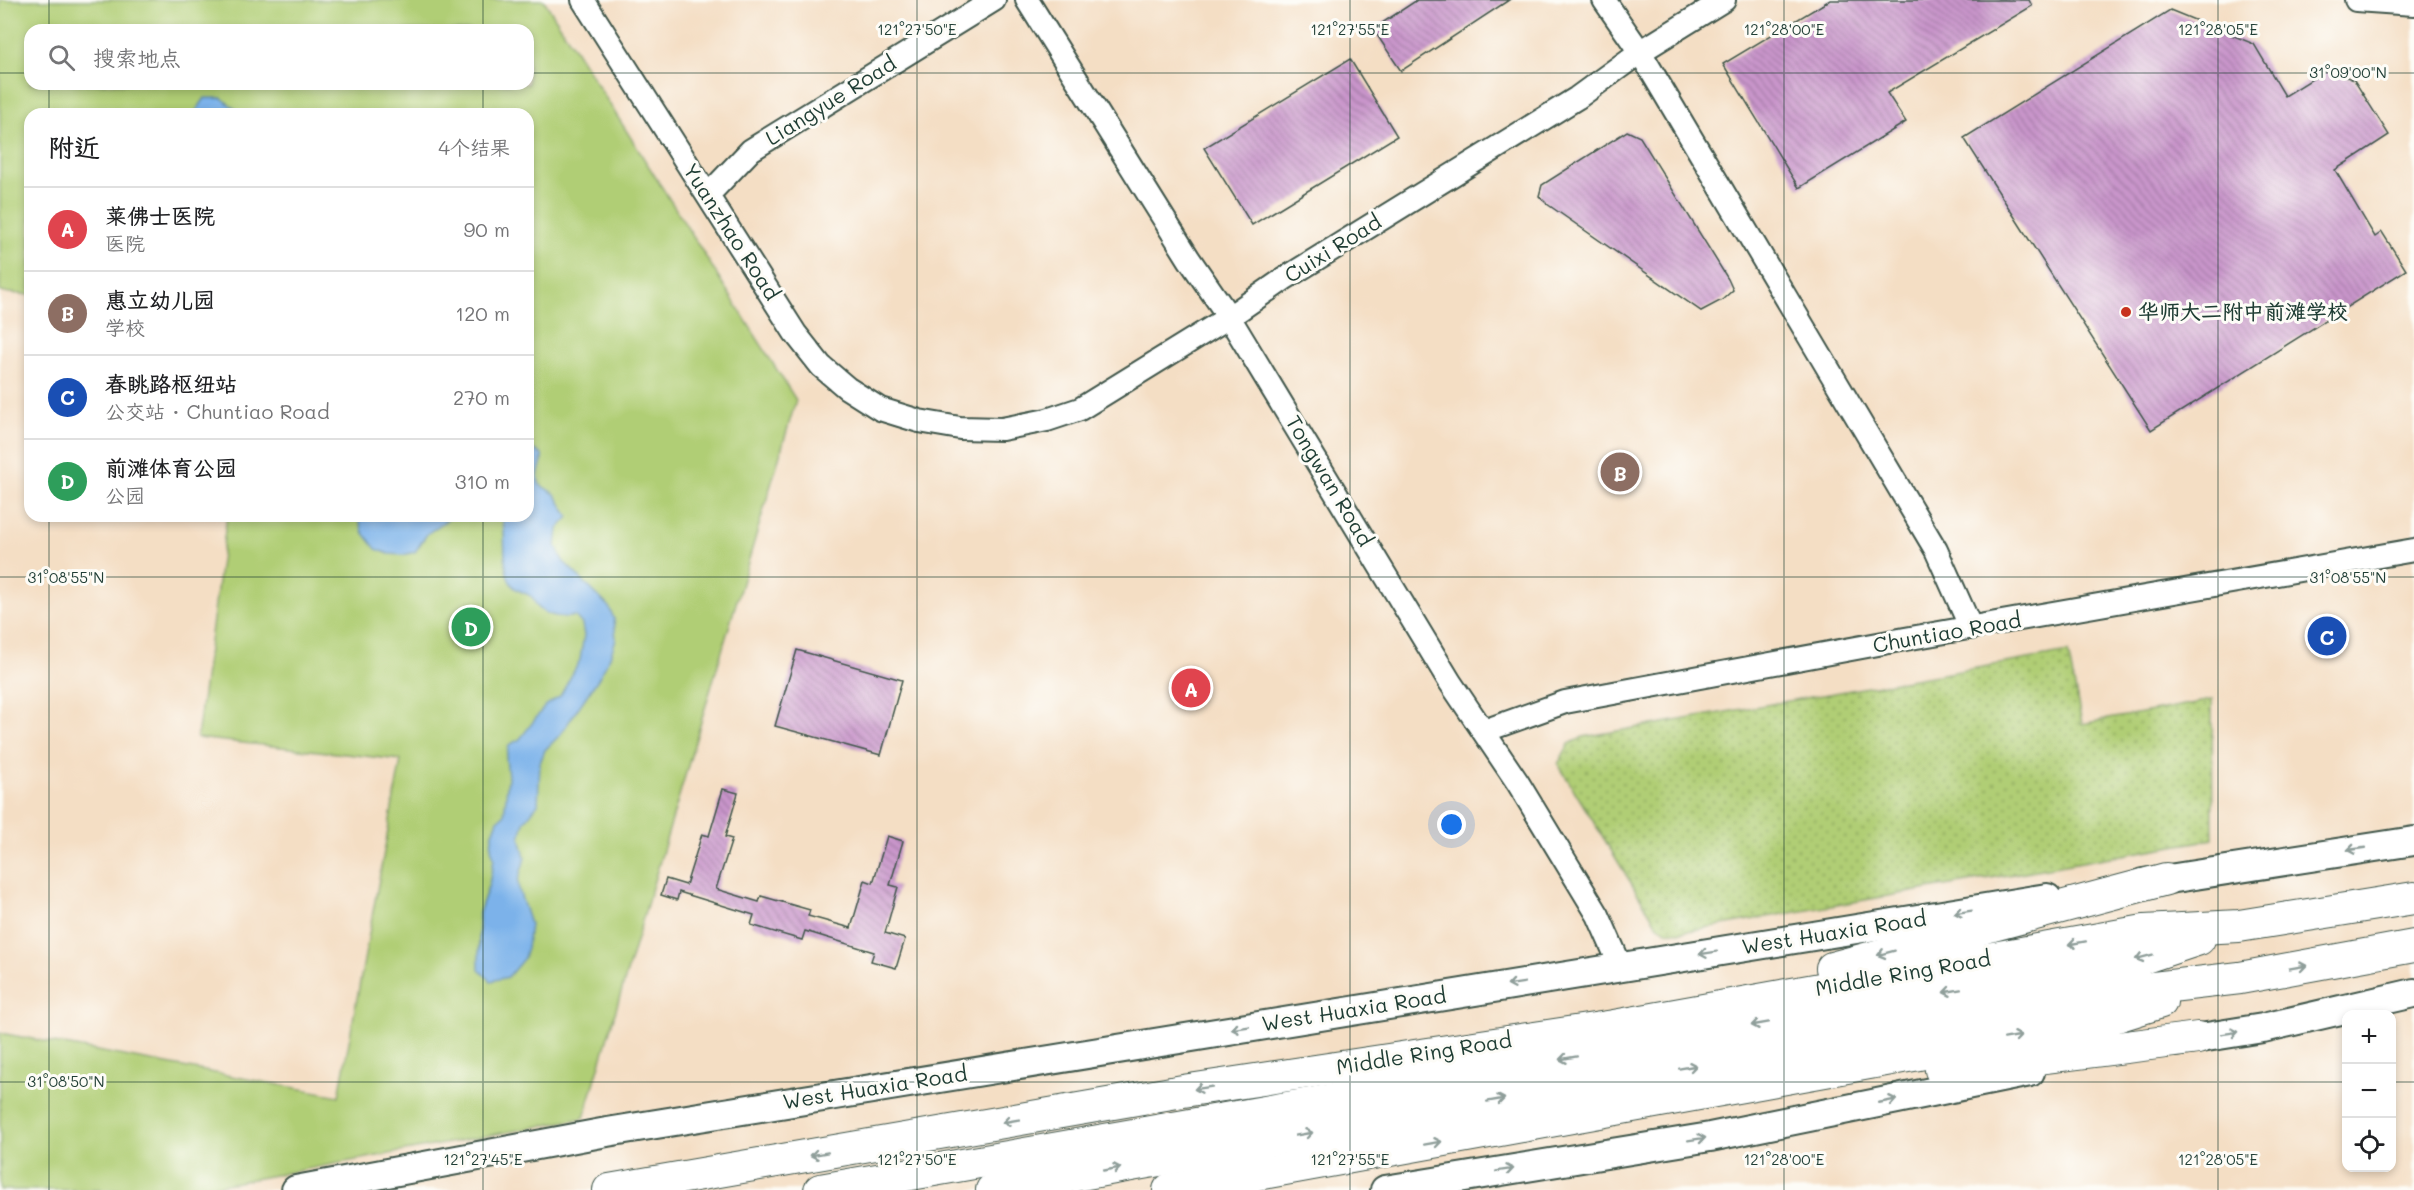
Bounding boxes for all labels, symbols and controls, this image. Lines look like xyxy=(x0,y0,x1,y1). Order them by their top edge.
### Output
text: 121°27'50"E xyxy=(877,19,957,39)
text: 121°27'55"E xyxy=(1311,19,1390,39)
text: 121°28'00"E xyxy=(1744,19,1825,39)
text: 121°28'05"E xyxy=(2178,19,2258,39)
search box xyxy=(24,24,534,90)
icon: search xyxy=(45,41,78,74)
text: 搜索地点 xyxy=(93,43,181,72)
street label: Liangyue Road xyxy=(760,49,900,151)
text: 31°09'00"N xyxy=(2309,62,2387,82)
text: 附近 xyxy=(48,130,100,164)
text: 4个结果 xyxy=(438,134,510,160)
street label: Yuanzhao Road xyxy=(678,158,787,305)
text: 莱佛士医院 xyxy=(105,201,215,230)
street label: Cuixi Road xyxy=(1279,207,1386,288)
text: A xyxy=(61,216,74,242)
text: 90 m xyxy=(464,216,510,242)
text: 医院 xyxy=(105,230,145,256)
text: 惠立幼儿园 xyxy=(105,285,215,314)
place label: 华师大二附中前滩学校 xyxy=(2138,297,2348,324)
text: B xyxy=(61,300,74,326)
text: 120 m xyxy=(455,300,510,326)
marker: 华师大二附中前滩学校 xyxy=(2119,305,2133,319)
text: 学校 xyxy=(105,314,145,340)
text: 春眺路枢纽站 xyxy=(105,369,237,398)
text: C xyxy=(60,384,75,410)
text: 270 m xyxy=(453,384,510,410)
text: 公交站 · Chuntiao Road xyxy=(105,398,330,424)
street label: Tongwan Road xyxy=(1281,410,1380,551)
pin: B xyxy=(1600,450,1640,494)
text: 前滩体育公园 xyxy=(105,453,237,482)
text: D xyxy=(60,468,75,494)
text: 310 m xyxy=(455,468,510,494)
text: 公园 xyxy=(105,482,145,508)
text: 31°08'55"N xyxy=(28,567,104,587)
text: 31°08'55"N xyxy=(2310,567,2386,587)
pin: D xyxy=(452,604,490,650)
street label: Chuntiao Road xyxy=(1870,605,2023,658)
pin: C xyxy=(2308,614,2346,658)
pin: A xyxy=(1172,666,1210,710)
your location xyxy=(1437,810,1466,839)
one-way arrow xyxy=(2347,844,2367,855)
street label: West Huaxia Road xyxy=(1740,904,1928,959)
one-way arrow xyxy=(1954,907,1974,918)
one-way arrow xyxy=(2068,938,2087,949)
street label: Middle Ring Road xyxy=(1813,944,1992,1001)
one-way arrow xyxy=(1699,947,1719,958)
one-way arrow xyxy=(1877,948,1896,960)
one-way arrow xyxy=(2135,951,2154,963)
one-way arrow xyxy=(2288,961,2307,972)
one-way arrow xyxy=(1507,978,1526,989)
street label: West Huaxia Road xyxy=(1260,981,1448,1036)
one-way arrow xyxy=(1942,985,1962,996)
map controls xyxy=(2342,1010,2396,1172)
button: + xyxy=(2342,1010,2396,1064)
one-way arrow xyxy=(1750,1018,1770,1029)
one-way arrow xyxy=(1231,1023,1251,1034)
street label: Middle Ring Road xyxy=(1334,1025,1514,1080)
one-way arrow xyxy=(2220,1027,2240,1038)
one-way arrow xyxy=(2002,1031,2022,1042)
one-way arrow xyxy=(1558,1052,1578,1063)
street label: West Huaxia Road xyxy=(781,1059,969,1114)
one-way arrow xyxy=(1678,1061,1697,1072)
button: − xyxy=(2342,1064,2396,1118)
text: 31°08'50"N xyxy=(27,1071,105,1091)
one-way arrow xyxy=(1194,1083,1213,1094)
one-way arrow xyxy=(1485,1094,1505,1105)
one-way arrow xyxy=(1879,1094,1898,1106)
one-way arrow xyxy=(1001,1115,1021,1126)
button: locate xyxy=(2342,1118,2396,1172)
one-way arrow xyxy=(1293,1128,1313,1139)
one-way arrow xyxy=(1687,1133,1706,1144)
one-way arrow xyxy=(1423,1137,1442,1148)
one-way arrow xyxy=(809,1148,829,1159)
text: 121°27'45"E xyxy=(444,1149,523,1169)
text: 121°27'50"E xyxy=(877,1149,957,1169)
text: 121°27'55"E xyxy=(1311,1149,1390,1169)
text: 121°28'00"E xyxy=(1744,1149,1825,1169)
text: 121°28'05"E xyxy=(2178,1149,2258,1169)
one-way arrow xyxy=(1102,1163,1121,1174)
one-way arrow xyxy=(1494,1165,1514,1176)

